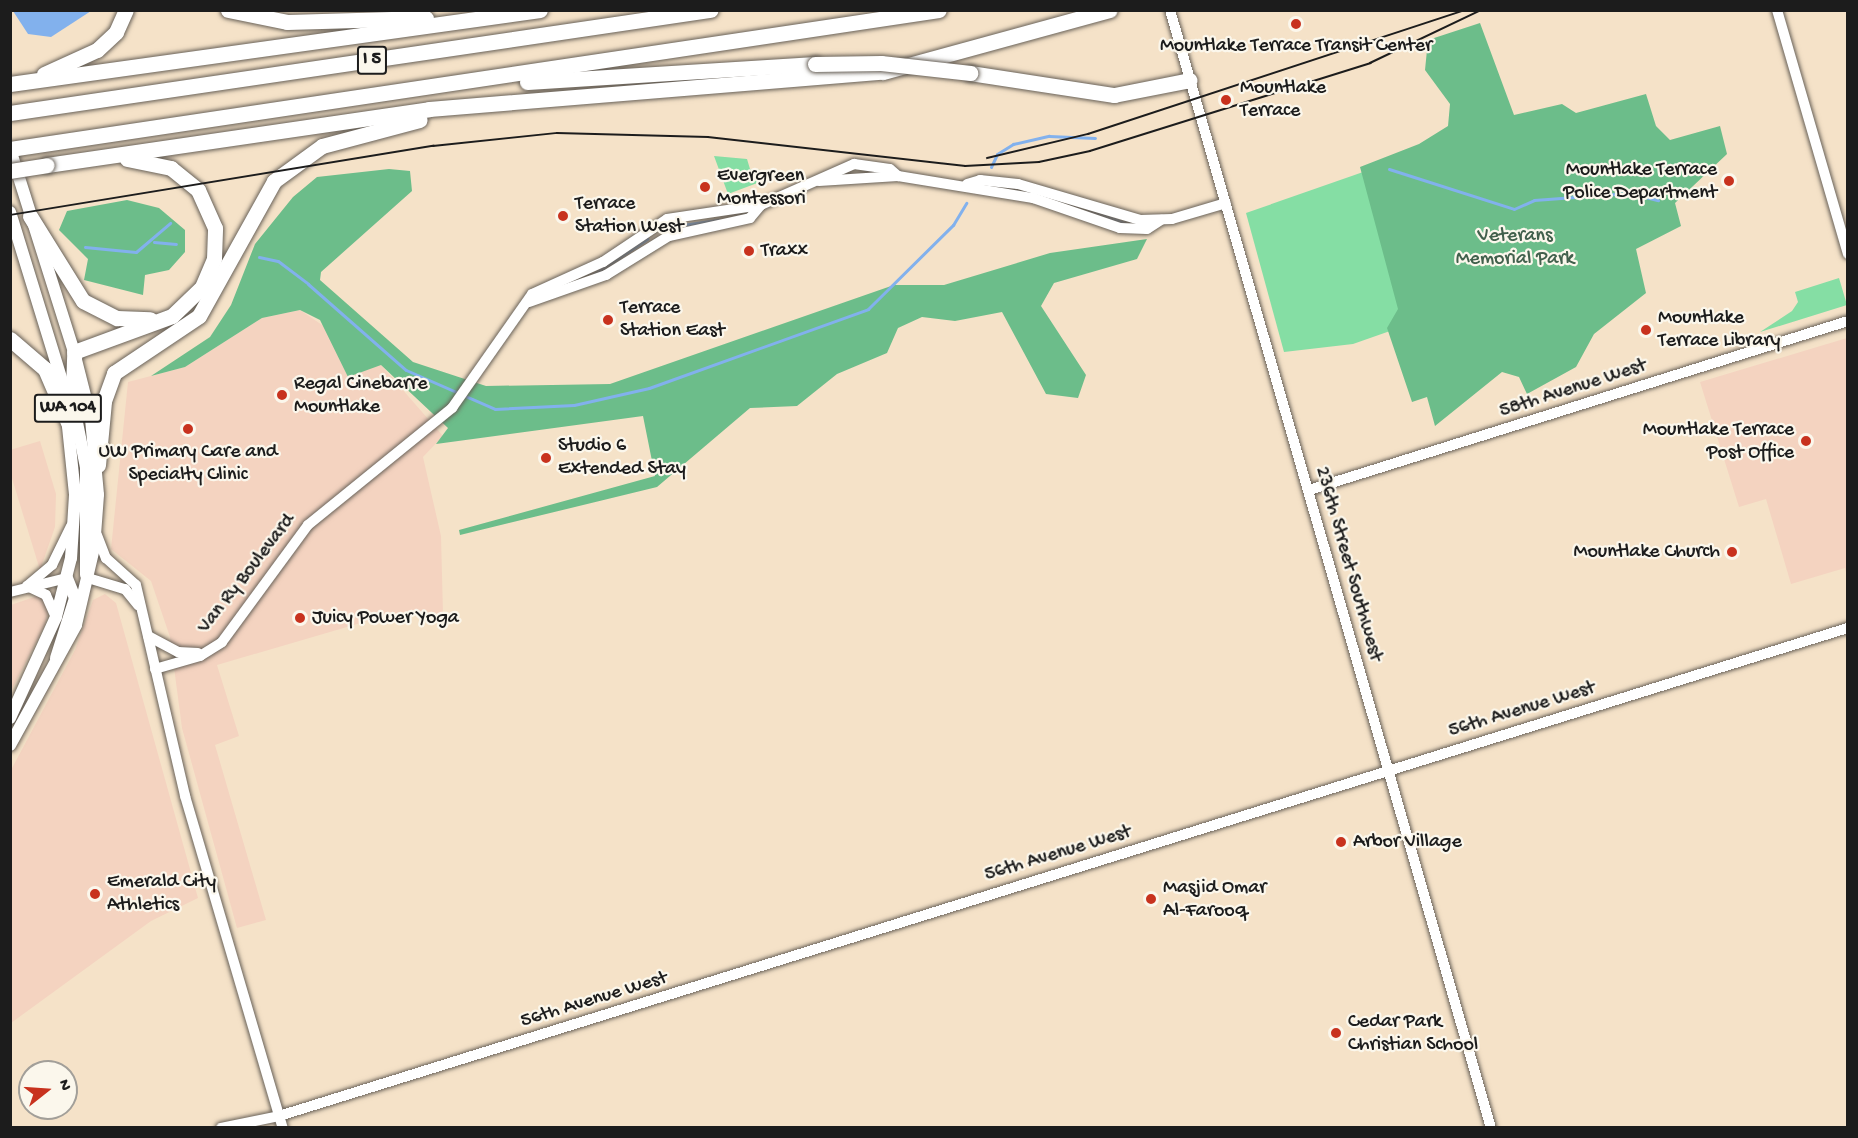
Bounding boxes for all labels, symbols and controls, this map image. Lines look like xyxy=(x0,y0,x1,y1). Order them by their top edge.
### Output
marker: Mountlake Terrace Transit Center xyxy=(1289,17,1303,31)
place label: Mountlake Terrace Transit Center xyxy=(1160,34,1432,58)
road number: I 5 xyxy=(356,45,388,75)
place label: Mountlake Terrace xyxy=(1240,77,1326,124)
marker: Mountlake Terrace xyxy=(1217,91,1235,109)
place label: Mountlake Terrace Police Department xyxy=(1563,158,1717,205)
place label: Evergreen Montessori xyxy=(717,164,806,211)
marker: Mountlake Terrace Police Department xyxy=(1722,174,1736,188)
marker: Evergreen Montessori xyxy=(698,180,712,194)
place label: Terrace Station West xyxy=(575,192,684,239)
marker: Terrace Station West xyxy=(556,209,570,223)
park label: Veterans Memorial Park xyxy=(1456,224,1574,271)
place label: Traxx xyxy=(761,239,808,263)
marker: Traxx xyxy=(742,244,756,258)
place label: Terrace Station East xyxy=(620,296,725,343)
place label: Mountlake Terrace Library xyxy=(1658,306,1780,353)
marker: Terrace Station East xyxy=(601,313,615,327)
marker: Mountlake Terrace Library xyxy=(1639,323,1653,337)
street label: 58th Avenue West xyxy=(1497,354,1649,424)
place label: Regal Cinebarre Mountlake xyxy=(294,372,428,419)
marker: Regal Cinebarre Mountlake xyxy=(275,388,289,402)
road number: WA 104 xyxy=(34,393,103,423)
place label: Mountlake Terrace Post Office xyxy=(1643,418,1794,465)
marker: UW Primary Care and Specialty Clinic xyxy=(179,420,197,438)
place label: Studio 6 Extended Stay xyxy=(558,434,686,481)
marker: Mountlake Terrace Post Office xyxy=(1799,434,1813,448)
place label: UW Primary Care and Specialty Clinic xyxy=(98,440,278,487)
marker: Studio 6 Extended Stay xyxy=(539,451,553,465)
street label: 236th Street Southwest xyxy=(1309,464,1387,664)
street label: Van Ry Boulevard xyxy=(193,509,301,639)
place label: Mountlake Church xyxy=(1574,540,1720,564)
marker: Mountlake Church xyxy=(1725,545,1739,559)
place label: Juicy Power Yoga xyxy=(312,606,459,630)
marker: Juicy Power Yoga xyxy=(293,611,307,625)
street label: 56th Avenue West xyxy=(1446,676,1598,744)
street label: 56th Avenue West xyxy=(982,820,1134,888)
place label: Arbor Village xyxy=(1353,830,1462,854)
marker: Arbor Village xyxy=(1334,835,1348,849)
place label: Emerald City Athletics xyxy=(107,870,216,917)
place label: Masjid Omar Al-Farooq xyxy=(1163,876,1266,923)
marker: Emerald City Athletics xyxy=(88,887,102,901)
marker: Masjid Omar Al-Farooq xyxy=(1144,892,1158,906)
street label: 56th Avenue West xyxy=(518,966,670,1034)
place label: Cedar Park Christian School xyxy=(1348,1010,1478,1057)
marker: Cedar Park Christian School xyxy=(1329,1026,1343,1040)
north arrow xyxy=(18,1060,78,1120)
text: N xyxy=(53,1077,74,1093)

